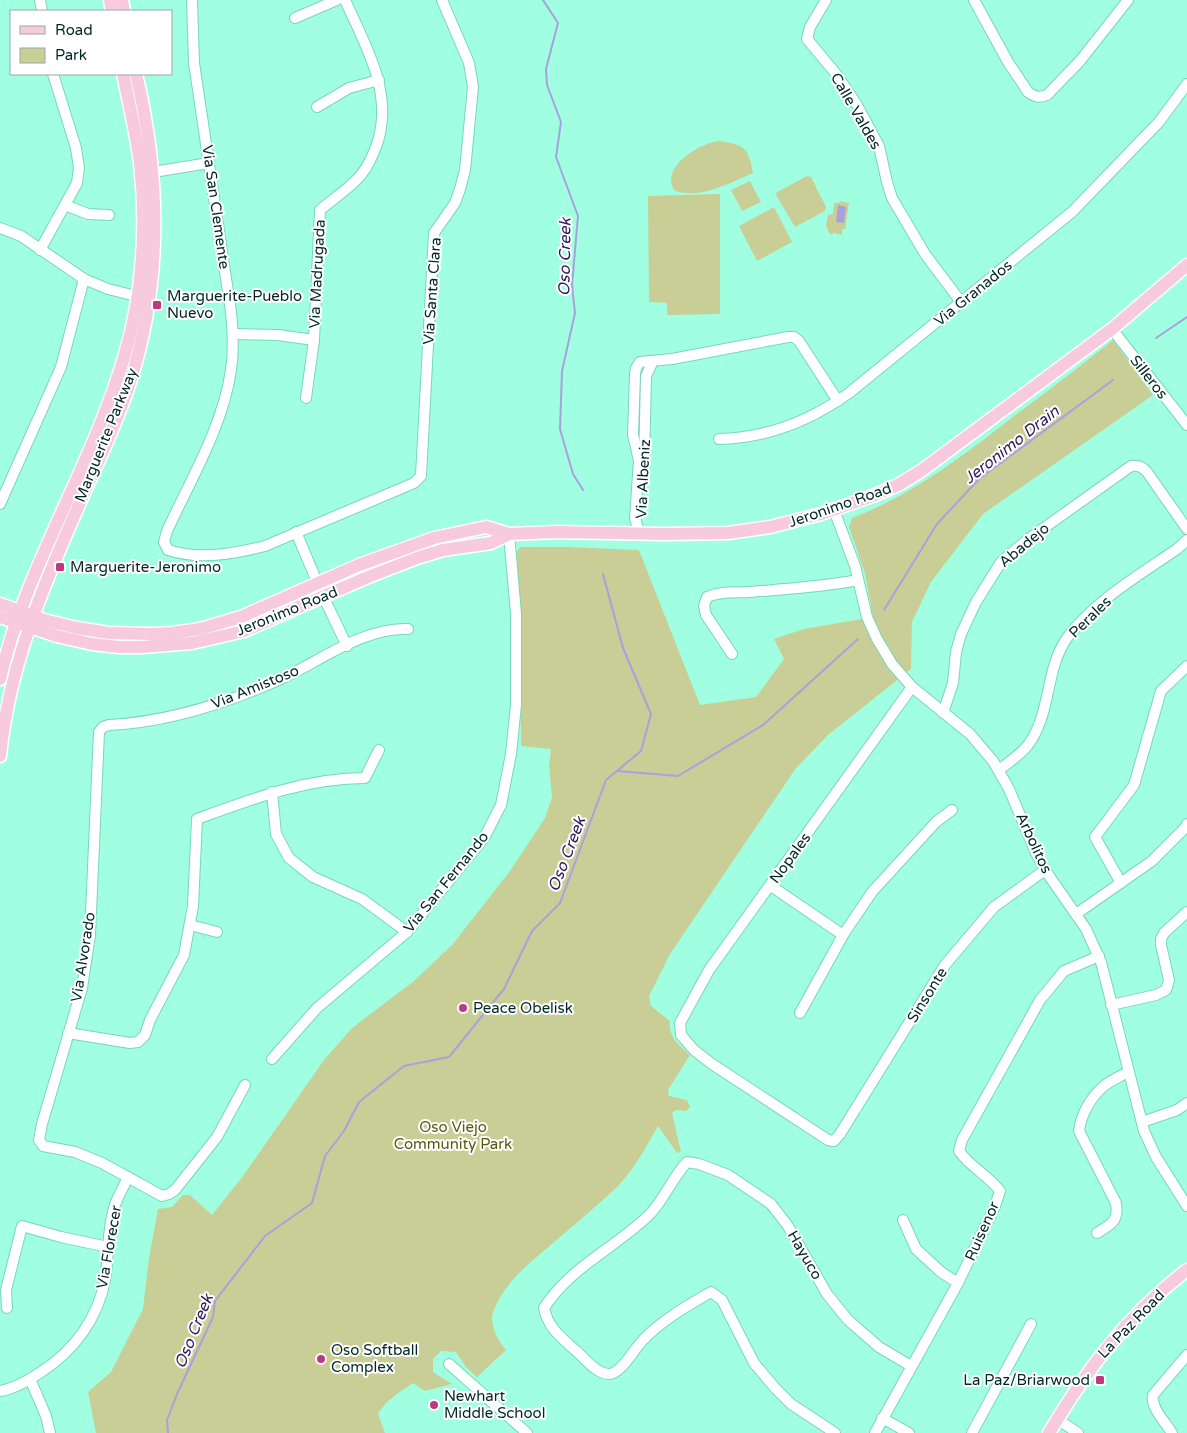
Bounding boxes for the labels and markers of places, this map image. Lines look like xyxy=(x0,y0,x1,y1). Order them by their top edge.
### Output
place label: Marguerite-Pueblo Nuevo xyxy=(167,287,302,322)
marker: Marguerite-Pueblo Nuevo xyxy=(151,299,163,311)
place label: Marguerite-Jeronimo xyxy=(70,558,221,576)
marker: Marguerite-Jeronimo xyxy=(54,561,66,573)
place label: Peace Obelisk xyxy=(473,999,573,1017)
marker: Peace Obelisk xyxy=(457,1002,469,1014)
place label: Oso Softball Complex xyxy=(331,1341,418,1376)
marker: Oso Softball Complex xyxy=(315,1353,327,1365)
place label: La Paz/Briarwood xyxy=(963,1371,1090,1389)
marker: La Paz/Briarwood xyxy=(1094,1374,1106,1386)
place label: Newhart Middle School xyxy=(444,1387,545,1422)
marker: Newhart Middle School xyxy=(428,1399,440,1411)

